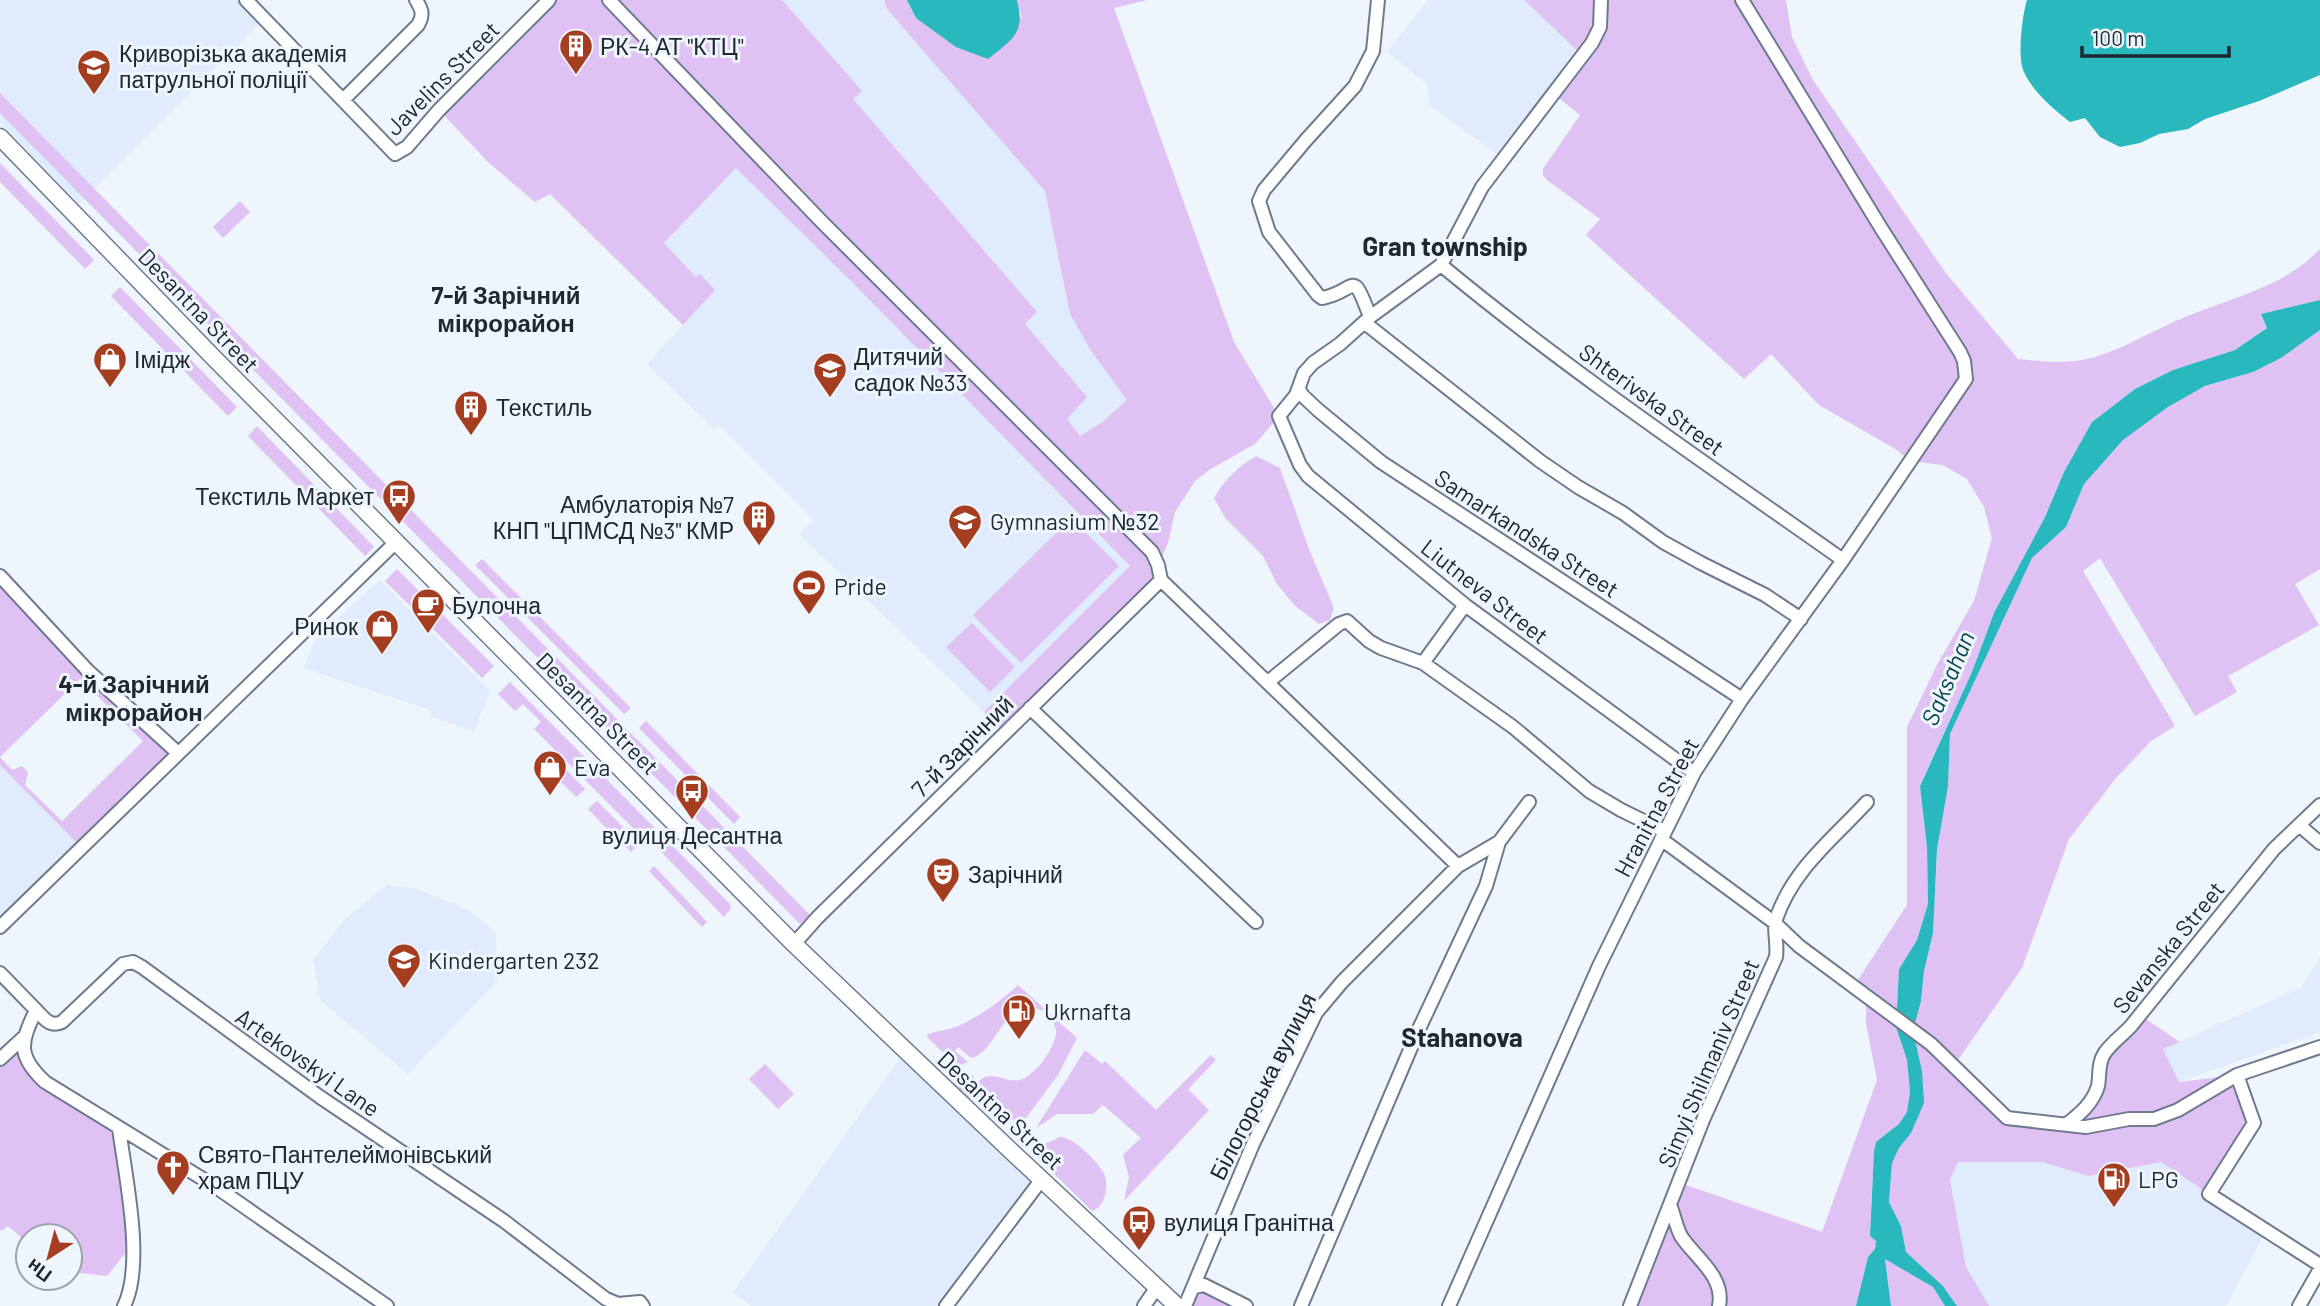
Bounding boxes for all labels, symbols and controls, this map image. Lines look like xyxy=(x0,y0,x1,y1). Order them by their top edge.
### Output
scale bar xyxy=(2082,14,2229,58)
street label: Javelins Street xyxy=(379,15,505,141)
text: 100 m xyxy=(2092,25,2145,50)
building icon: РК-4 АТ "КТЦ" xyxy=(557,27,595,76)
place label: РК-4 АТ "КТЦ" xyxy=(600,32,744,60)
place label: Криворізька академія патрульної поліції xyxy=(119,39,347,93)
school or university icon: Криворізька академія патрульної поліції xyxy=(75,47,113,96)
district label: Gran township xyxy=(1362,230,1528,261)
street label: Desantna Street xyxy=(133,242,265,378)
district label: 7-й Зарічний мікрорайон xyxy=(432,280,580,337)
street label: Shterivska Street xyxy=(1574,337,1730,461)
shop icon: Імідж xyxy=(91,340,129,389)
place label: Дитячий садок №33 xyxy=(854,342,968,396)
place label: Імідж xyxy=(134,345,191,373)
school or university icon: Дитячий садок №33 xyxy=(811,350,849,399)
building icon: Текстиль xyxy=(452,388,490,437)
place label: Текстиль xyxy=(496,393,592,421)
street label: Samarkandska Street xyxy=(1430,463,1624,603)
bus stop icon: Текстиль Маркет xyxy=(380,477,418,526)
place label: Текстиль Маркет xyxy=(195,482,374,510)
place label: Амбулаторія №7 КНП "ЦПМСД №3" КМР xyxy=(493,490,734,544)
building icon: Амбулаторія №7 КНП "ЦПМСД №3" КМР xyxy=(740,498,778,547)
school or university icon: Gymnasium №32 xyxy=(946,502,984,551)
place label: Gymnasium №32 xyxy=(990,507,1160,535)
street label: Liutneva Street xyxy=(1416,533,1554,649)
sports icon: Pride xyxy=(790,567,828,616)
place label: Pride xyxy=(834,572,887,600)
cafe icon: Булочна xyxy=(409,586,447,635)
place label: Булочна xyxy=(452,591,541,619)
shop icon: Ринок xyxy=(363,607,401,656)
place label: Ринок xyxy=(294,612,359,640)
water label: Saksahan xyxy=(1914,626,1980,730)
street label: Desantna Street xyxy=(531,646,665,780)
district label: 4-й Зарічний мікрорайон xyxy=(58,669,210,726)
street label: 7-й Зарічний xyxy=(905,689,1019,803)
street label: Hranitna Street xyxy=(1608,733,1704,881)
shop icon: Eva xyxy=(531,748,569,797)
place label: Eva xyxy=(574,753,610,781)
bus stop icon: вулиця Десантна xyxy=(673,772,711,821)
place label: вулиця Десантна xyxy=(602,821,783,849)
theatre icon: Зарічний xyxy=(924,855,962,904)
place label: Зарічний xyxy=(968,860,1063,888)
street label: Sevanska Street xyxy=(2106,875,2230,1019)
school or university icon: Kindergarten 232 xyxy=(385,941,423,990)
place label: Kindergarten 232 xyxy=(428,946,599,974)
street label: Simyi Shilmaniv Street xyxy=(1651,955,1765,1171)
street label: Білогорська вулиця xyxy=(1203,988,1321,1184)
fuel station icon: Ukrnafta xyxy=(1000,992,1038,1041)
place label: Ukrnafta xyxy=(1044,997,1131,1025)
street label: Artekovskyi Lane xyxy=(231,1002,385,1122)
district label: Stahanova xyxy=(1401,1021,1523,1052)
street label: Desantna Street xyxy=(932,1045,1070,1175)
place label: Свято-Пантелеймонівський храм ПЦУ xyxy=(198,1140,492,1194)
church icon: Свято-Пантелеймонівський храм ПЦУ xyxy=(154,1148,192,1197)
fuel station icon: LPG xyxy=(2095,1160,2133,1209)
place label: LPG xyxy=(2138,1165,2179,1193)
bus stop icon: вулиця Гранітна xyxy=(1120,1203,1158,1252)
place label: вулиця Гранітна xyxy=(1164,1208,1334,1236)
north arrow xyxy=(14,1222,84,1292)
text: Пн xyxy=(22,1254,56,1288)

